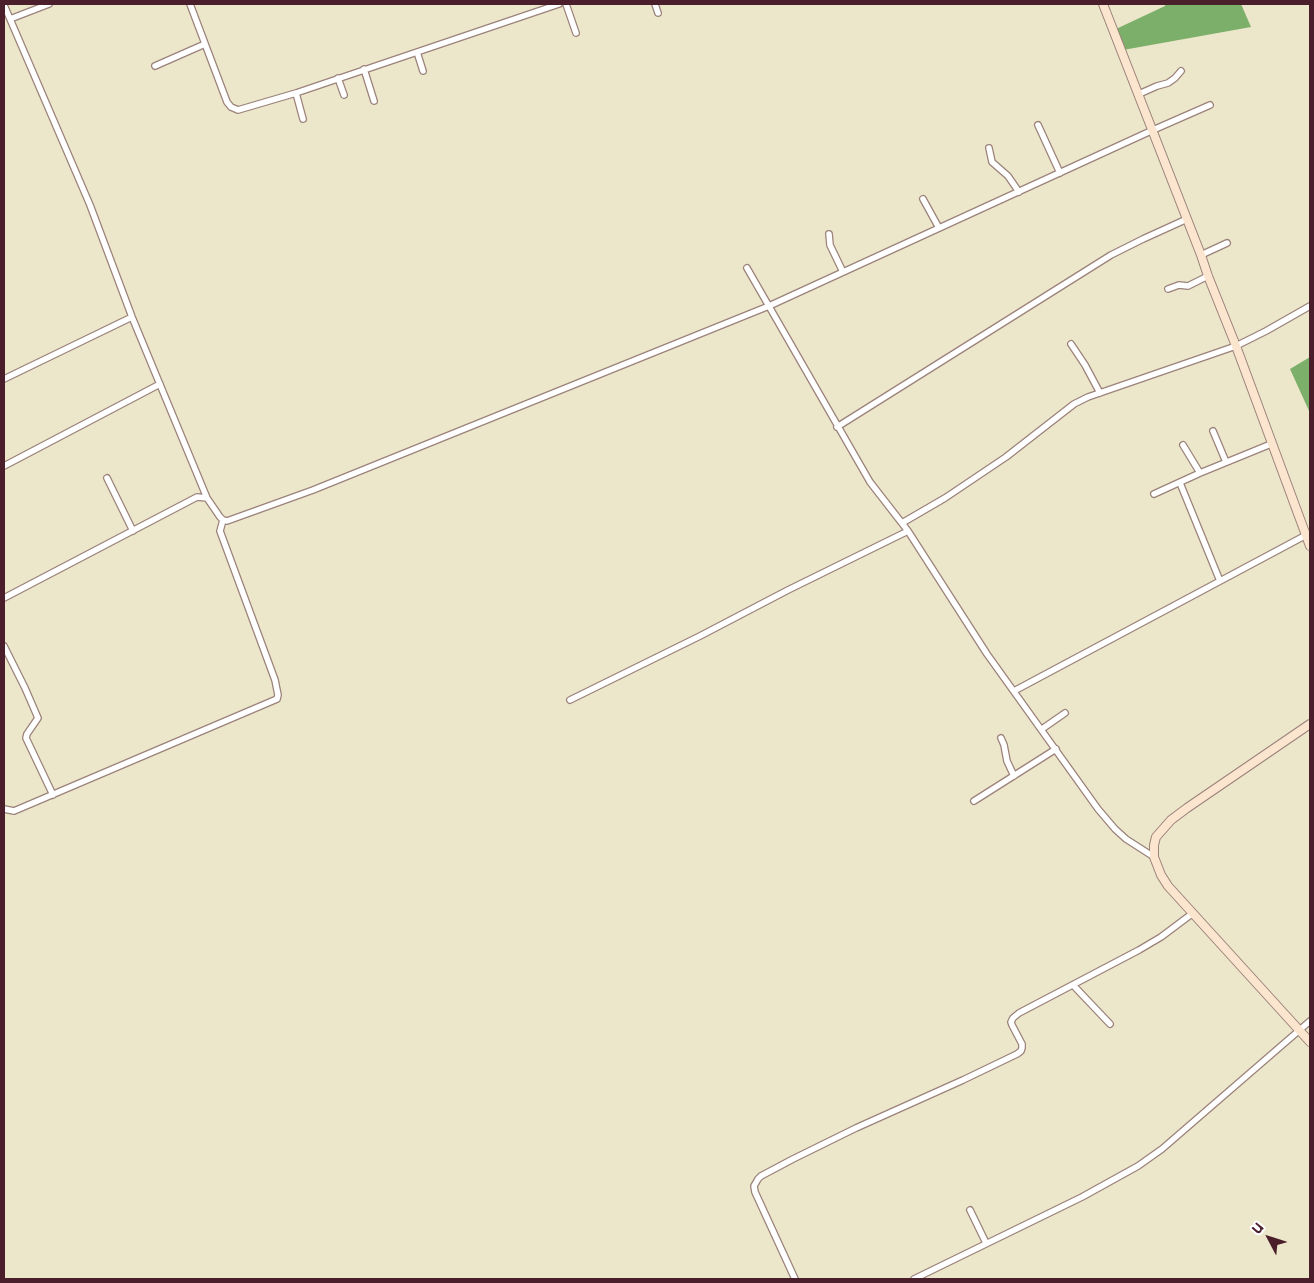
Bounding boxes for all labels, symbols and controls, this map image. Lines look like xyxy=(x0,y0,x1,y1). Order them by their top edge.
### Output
north arrow xyxy=(1244,1213,1294,1263)
text: U xyxy=(1247,1218,1268,1238)

